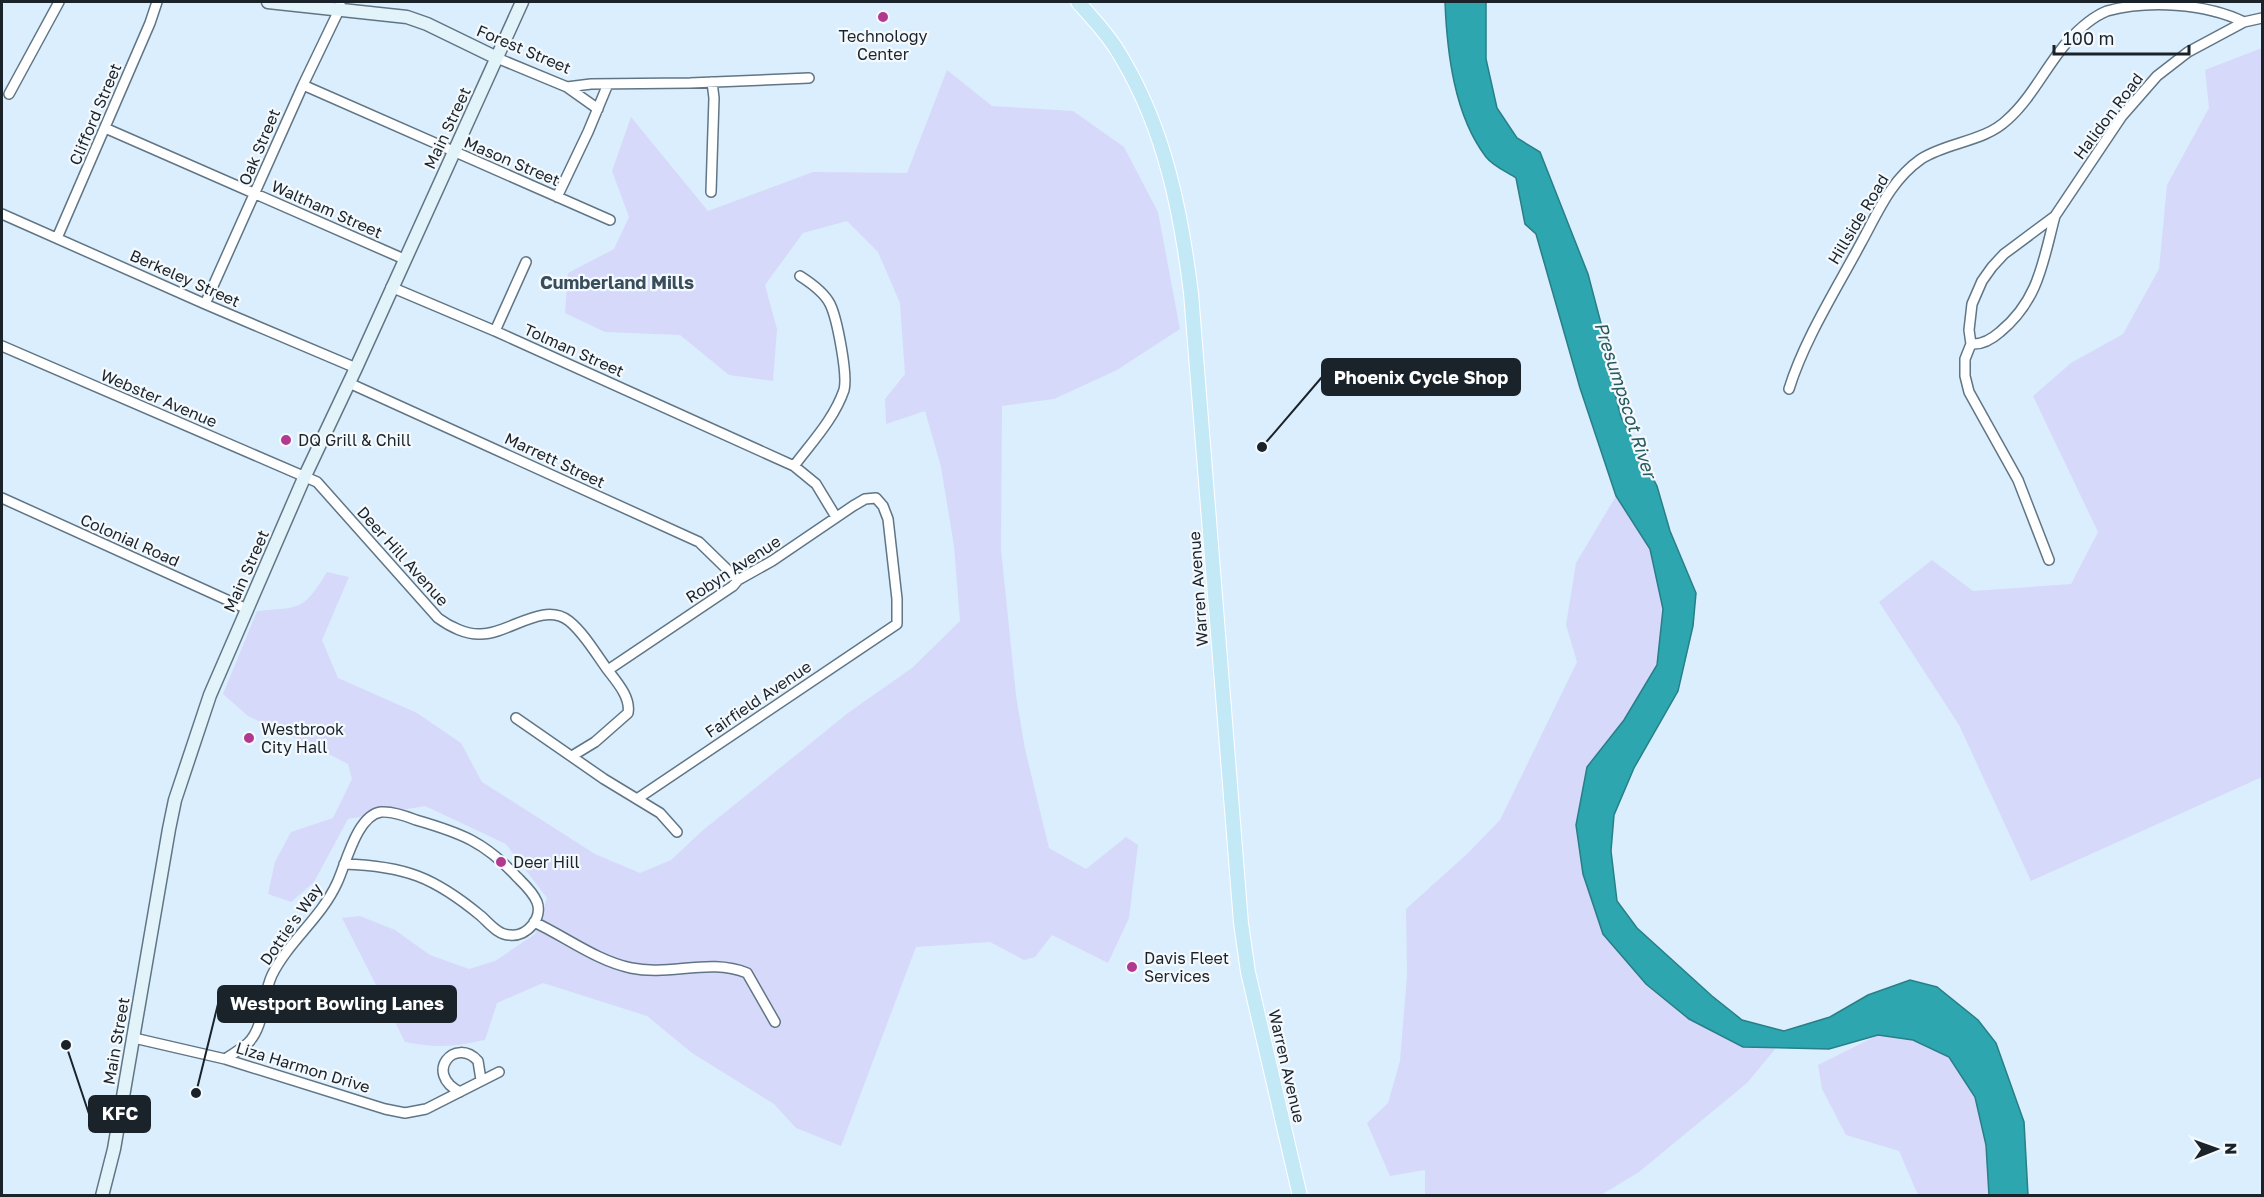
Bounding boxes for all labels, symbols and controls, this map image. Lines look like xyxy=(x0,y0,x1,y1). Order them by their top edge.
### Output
marker: Technology Center xyxy=(876,10,890,24)
scale bar xyxy=(2054,18,2189,56)
street label: Forest Street xyxy=(474,20,574,78)
place label: Technology Center xyxy=(838,26,928,64)
text: 100 m xyxy=(2063,27,2114,49)
street label: Clifford Street xyxy=(65,60,125,168)
street label: Halidon Road xyxy=(2069,69,2147,163)
street label: Main Street xyxy=(419,84,475,172)
street label: Oak Street xyxy=(234,106,284,188)
street label: Mason Street xyxy=(461,132,563,190)
street label: Hillside Road xyxy=(1823,170,1893,268)
street label: Waltham Street xyxy=(268,176,386,242)
street label: Berkeley Street xyxy=(127,245,243,311)
district label: Cumberland Mills xyxy=(540,271,694,293)
street label: Tolman Street xyxy=(521,319,627,381)
water label: Presumpscot River xyxy=(1590,319,1662,483)
callout: Phoenix Cycle Shop xyxy=(1322,359,1520,395)
street label: Webster Avenue xyxy=(98,364,220,432)
text: Phoenix Cycle Shop xyxy=(1334,366,1508,388)
street label: Marrett Street xyxy=(502,428,608,492)
place label: DQ Grill & Chill xyxy=(298,430,411,450)
marker: DQ Grill & Chill xyxy=(279,433,293,447)
street label: Deer Hill Avenue xyxy=(353,502,453,610)
street label: Colonial Road xyxy=(77,509,183,571)
street label: Main Street xyxy=(219,527,273,615)
street label: Robyn Avenue xyxy=(682,531,784,607)
street label: Warren Avenue xyxy=(1184,531,1212,647)
street label: Fairfield Avenue xyxy=(701,656,815,742)
place label: Westbrook City Hall xyxy=(261,719,344,757)
marker: Westbrook City Hall xyxy=(242,731,256,745)
place label: Deer Hill xyxy=(513,852,580,872)
marker: Deer Hill xyxy=(494,855,508,869)
street label: Dottie's Way xyxy=(255,879,327,969)
place label: Davis Fleet Services xyxy=(1144,948,1229,986)
marker: Davis Fleet Services xyxy=(1125,960,1139,974)
callout: Westport Bowling Lanes xyxy=(218,986,456,1022)
text: Westport Bowling Lanes xyxy=(230,992,444,1014)
street label: Main Street xyxy=(98,996,134,1086)
street label: Warren Avenue xyxy=(1264,1007,1310,1125)
street label: Liza Harmon Drive xyxy=(233,1037,373,1097)
callout: KFC xyxy=(89,1096,150,1132)
text: KFC xyxy=(102,1102,138,1124)
north arrow xyxy=(2186,1119,2246,1179)
text: N xyxy=(2221,1142,2241,1155)

